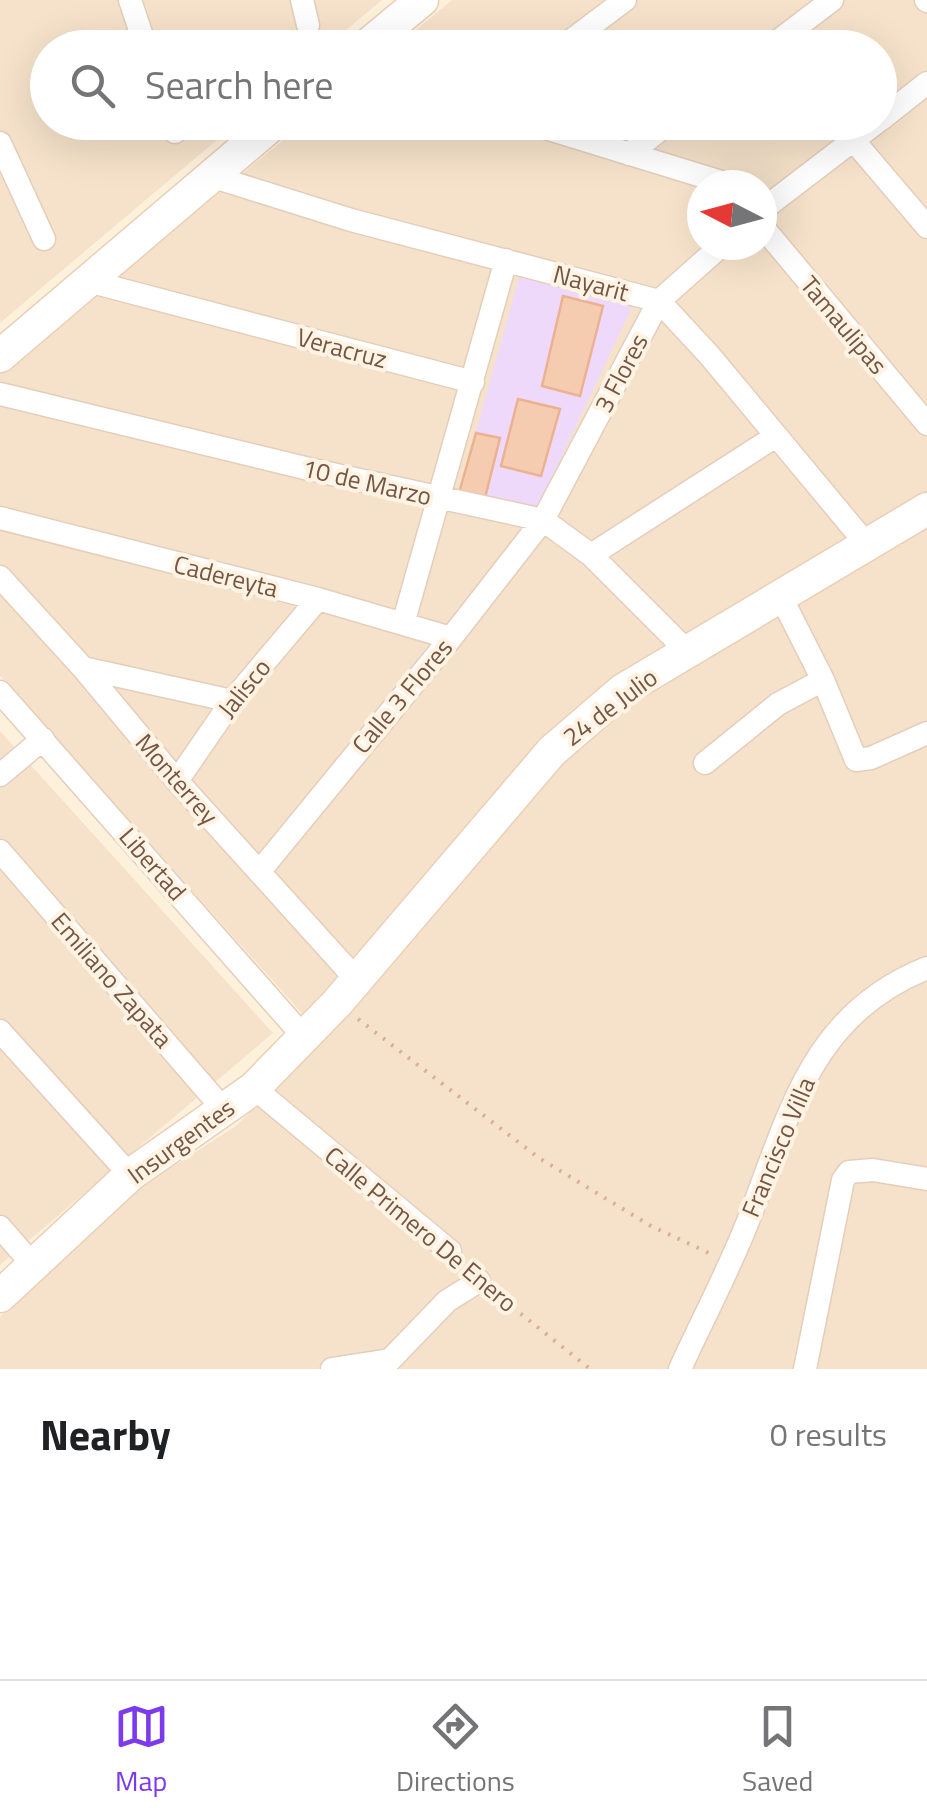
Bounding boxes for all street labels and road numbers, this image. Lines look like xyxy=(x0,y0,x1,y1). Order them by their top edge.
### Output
street label: Nayarit xyxy=(549,255,633,311)
street label: Tamaulipas xyxy=(791,267,897,383)
street label: Veracruz xyxy=(293,318,391,378)
street label: 3 Flores xyxy=(584,327,658,419)
street label: 10 de Marzo xyxy=(299,449,435,515)
street label: Cadereyta xyxy=(170,545,283,607)
street label: Calle 3 Flores xyxy=(342,630,462,762)
street label: Jalisco xyxy=(208,650,280,726)
street label: 24 de Julio xyxy=(555,659,665,755)
street label: Monterrey xyxy=(126,725,228,833)
street label: Libertad xyxy=(110,819,196,909)
street label: Emiliano Zapata xyxy=(42,904,182,1057)
street label: Francisco Villa xyxy=(731,1071,825,1223)
street label: Insurgentes xyxy=(119,1089,243,1193)
street label: Calle Primero De Enero xyxy=(316,1137,526,1321)

